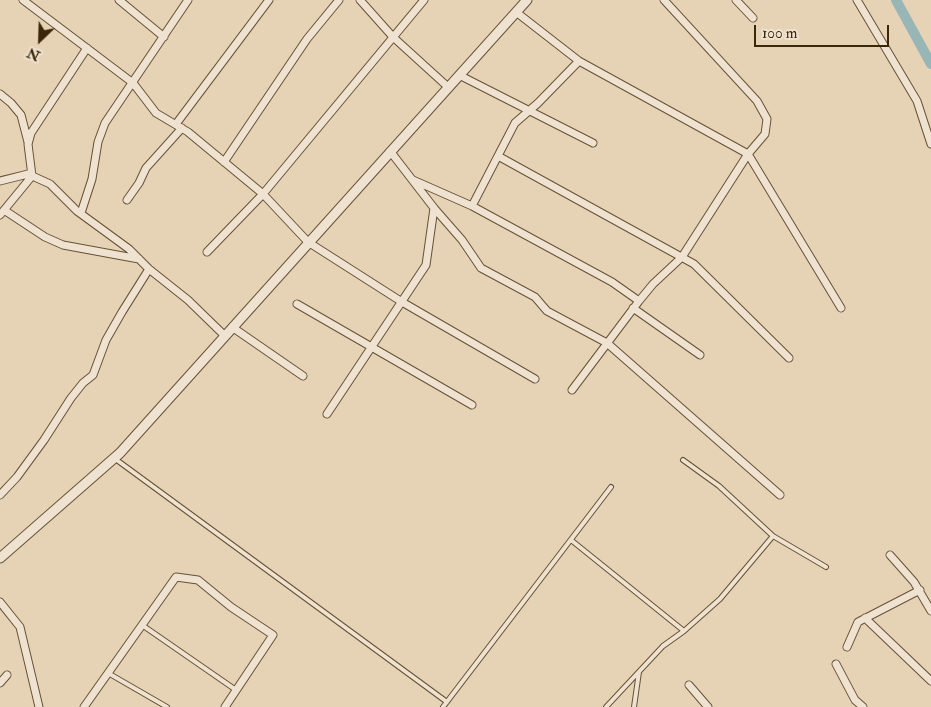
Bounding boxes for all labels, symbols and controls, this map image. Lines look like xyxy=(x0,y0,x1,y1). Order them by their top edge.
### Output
north arrow xyxy=(15,15,65,65)
scale bar xyxy=(756,15,891,47)
text: 100 m xyxy=(762,24,797,43)
text: N xyxy=(25,44,43,64)

